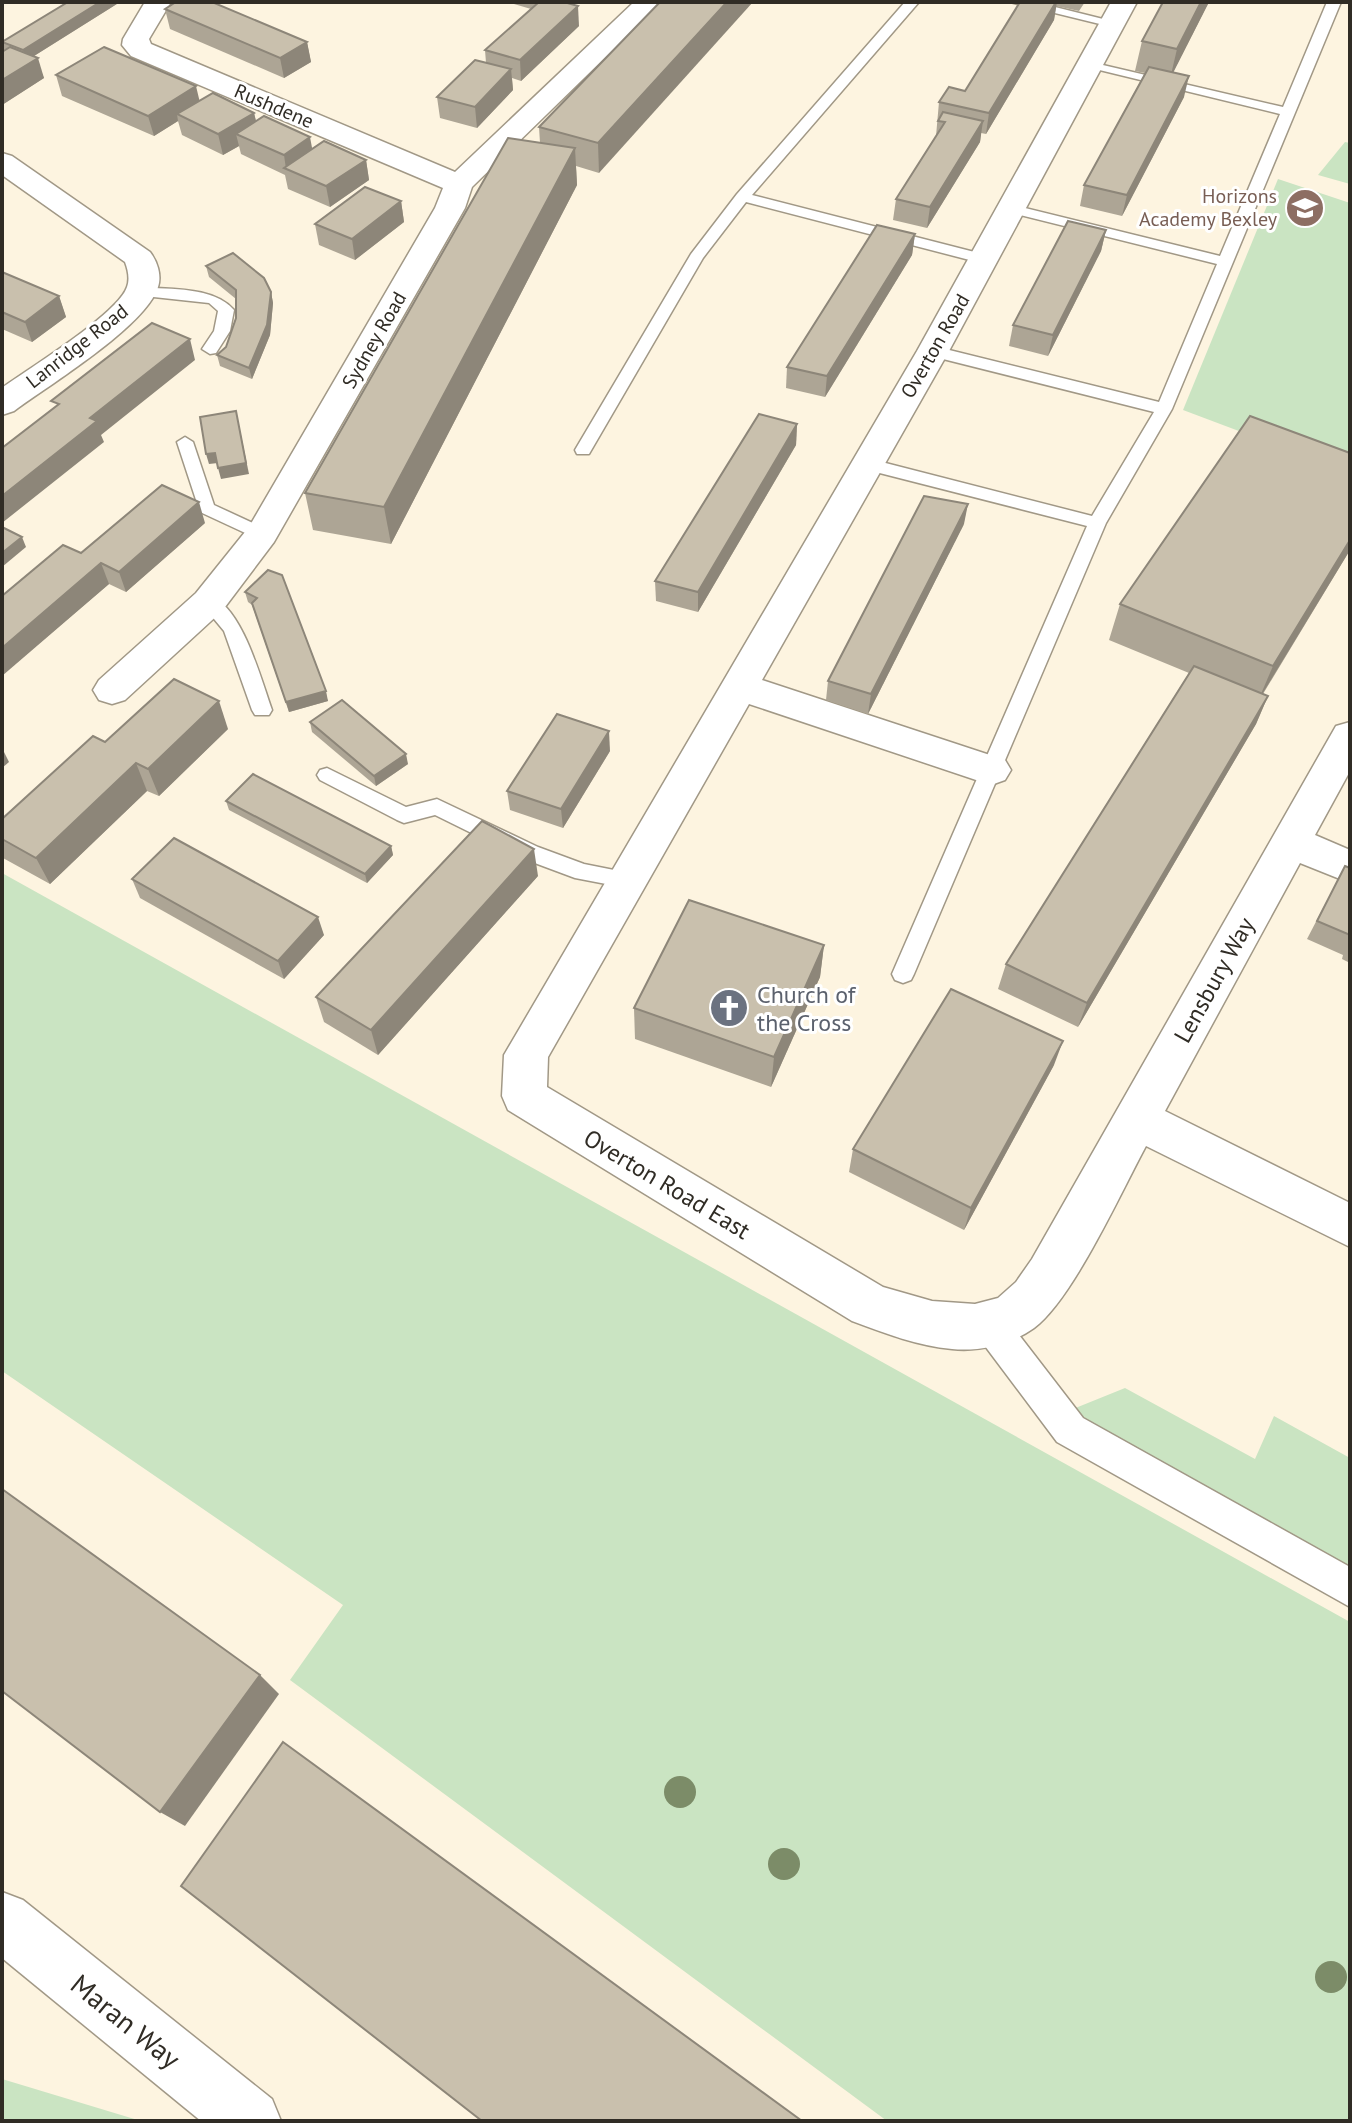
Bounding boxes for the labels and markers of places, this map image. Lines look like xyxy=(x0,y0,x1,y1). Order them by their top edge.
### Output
place label: Horizons Academy Bexley xyxy=(1139,183,1278,232)
school or university icon: Horizons Academy Bexley xyxy=(1284,187,1326,229)
place label: Church of the Cross xyxy=(757,979,857,1038)
church icon: Church of the Cross xyxy=(708,987,750,1029)

